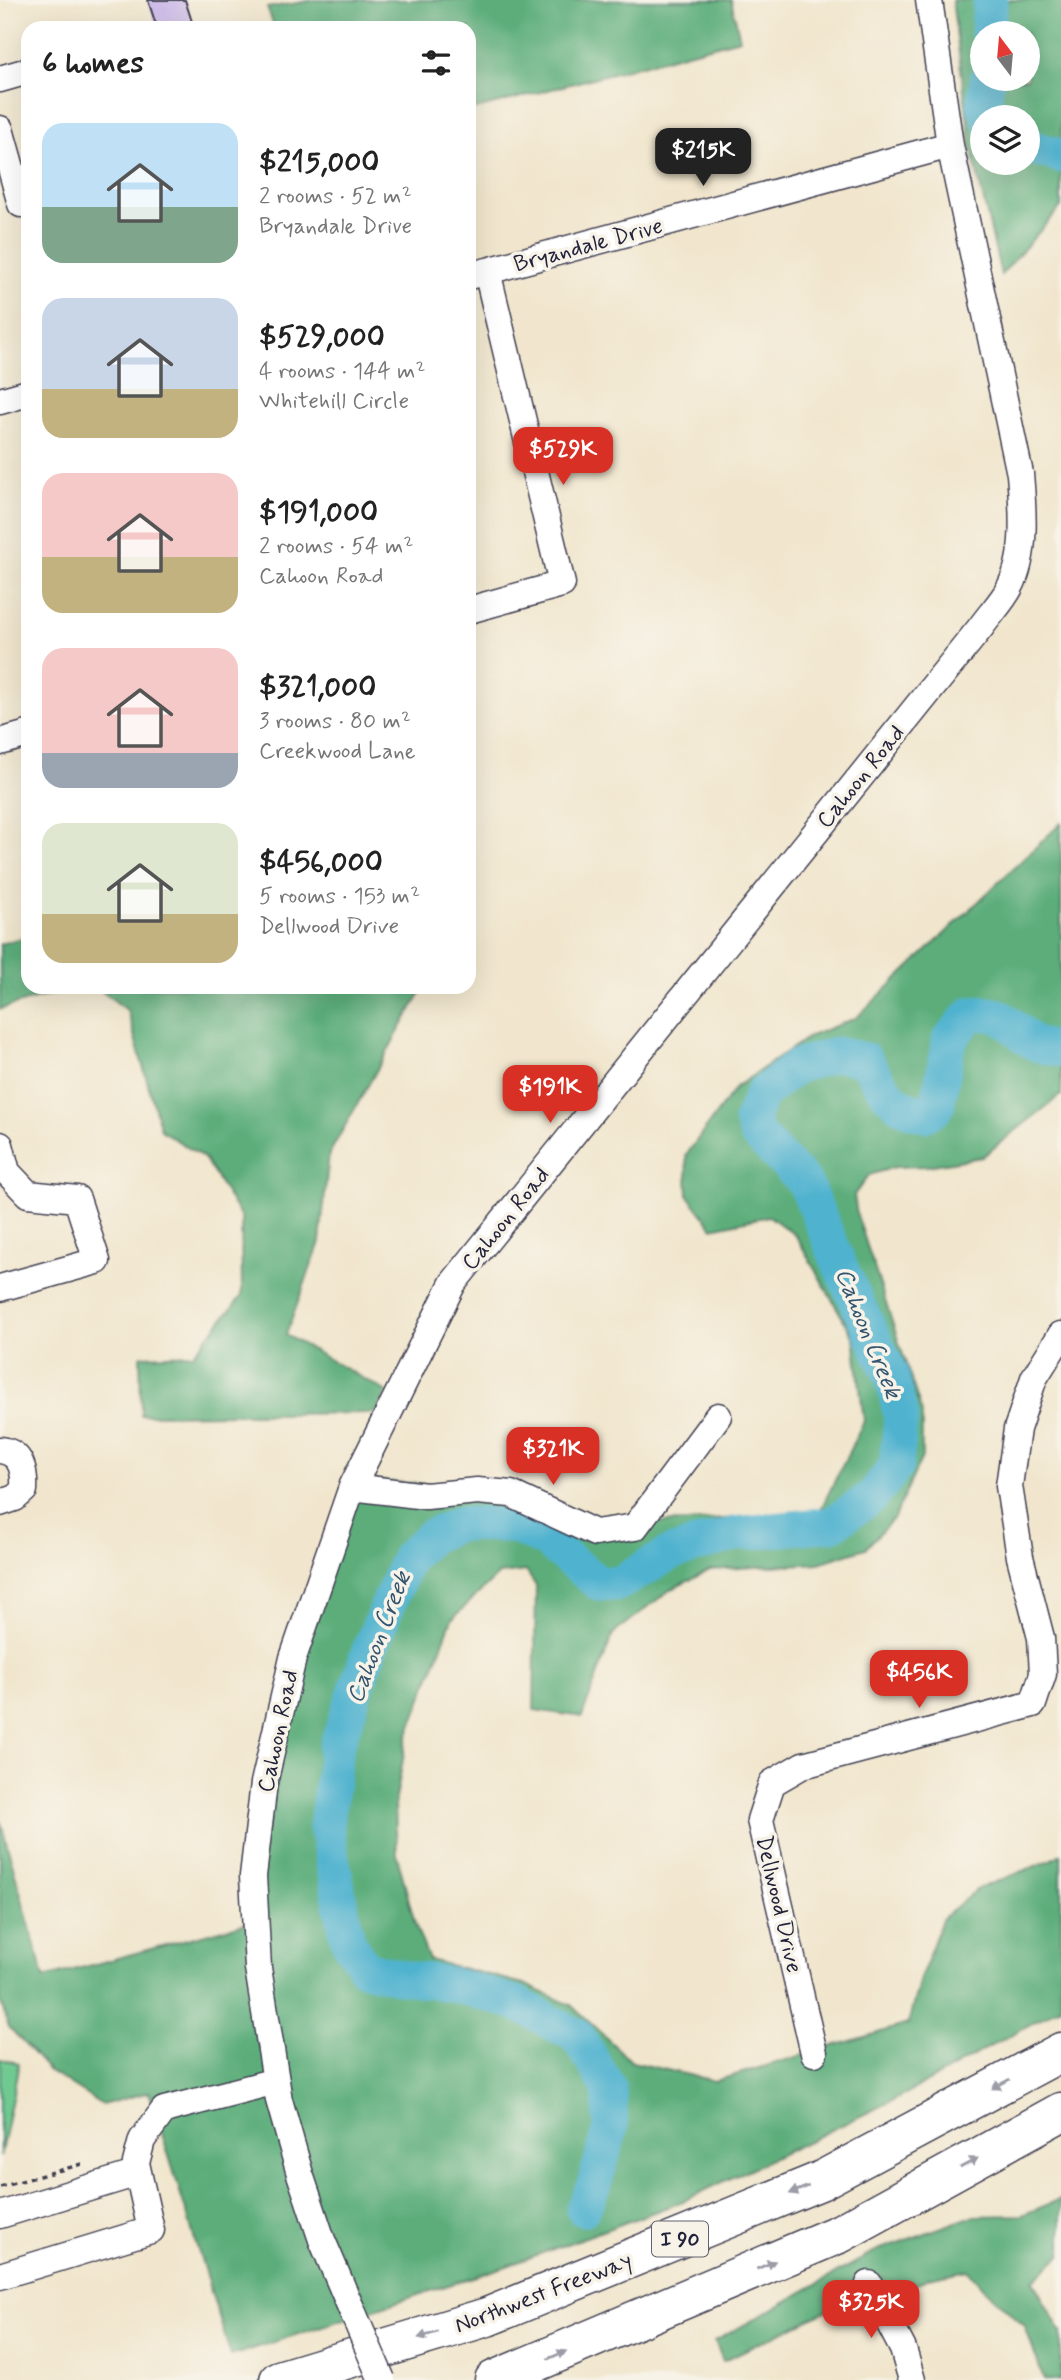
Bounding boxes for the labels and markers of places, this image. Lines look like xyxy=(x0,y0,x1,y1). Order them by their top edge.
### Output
pin: $215K xyxy=(654,128,752,188)
pin: $529K xyxy=(514,428,612,487)
pin: $191K xyxy=(501,1066,599,1125)
pin: $321K xyxy=(504,1428,602,1487)
pin: $456K xyxy=(870,1650,968,1710)
pin: $325K xyxy=(822,2280,920,2340)

